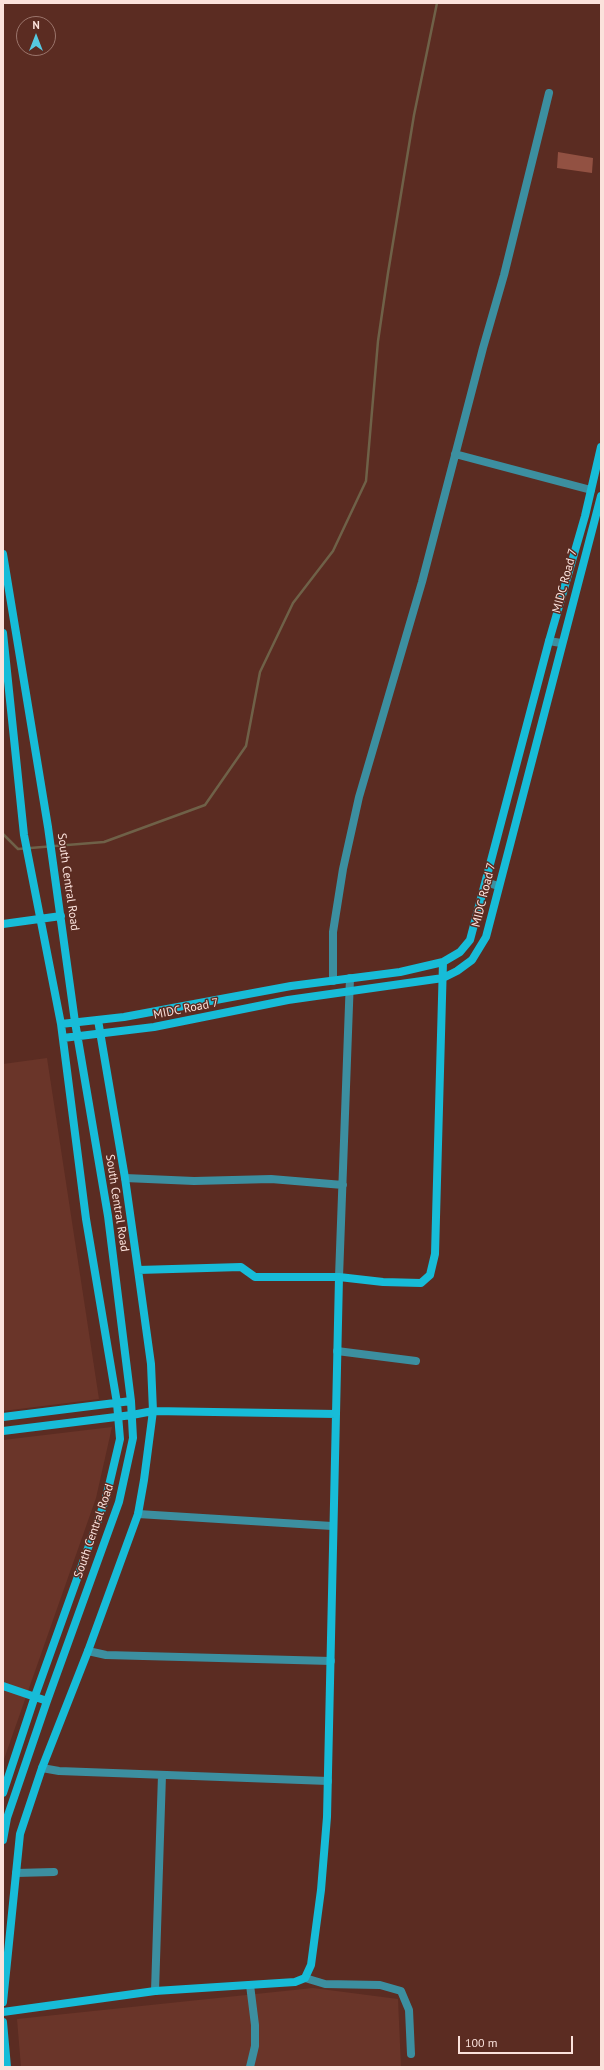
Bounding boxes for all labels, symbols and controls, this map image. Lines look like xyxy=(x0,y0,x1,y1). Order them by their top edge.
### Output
north arrow xyxy=(16,16,56,56)
text: N xyxy=(32,18,40,32)
street label: MIDC Road 7 xyxy=(549,547,581,615)
street label: South Central Road xyxy=(54,832,82,932)
street label: MIDC Road 7 xyxy=(469,861,499,929)
street label: MIDC Road 7 xyxy=(152,996,220,1022)
street label: South Central Road xyxy=(102,1153,132,1253)
street label: South Central Road xyxy=(71,1482,117,1580)
scale bar xyxy=(460,2028,575,2054)
text: 100 m xyxy=(465,2035,498,2050)

